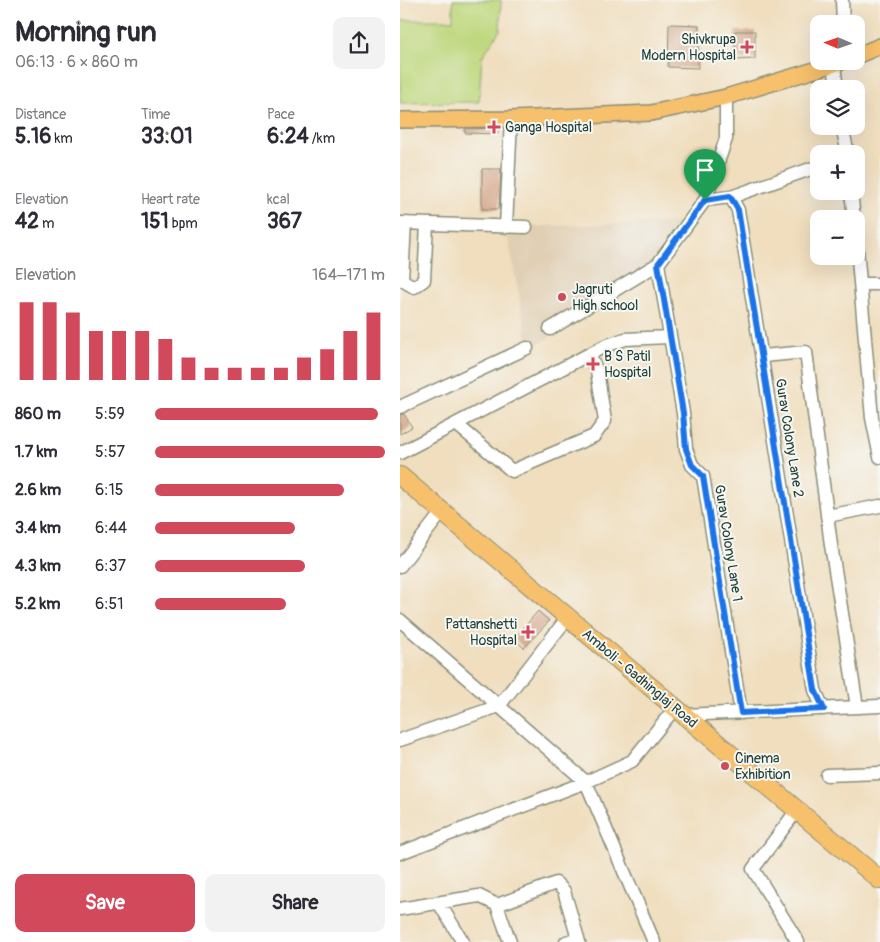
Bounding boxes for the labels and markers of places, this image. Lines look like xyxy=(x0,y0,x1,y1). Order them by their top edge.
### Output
place label: Shivkrupa Modern Hospital xyxy=(641,31,736,64)
marker: Shivkrupa Modern Hospital xyxy=(740,40,754,54)
place label: Ganga Hospital xyxy=(505,119,592,136)
marker: Ganga Hospital xyxy=(487,120,501,134)
pin xyxy=(684,149,726,200)
place label: Jagruti High school xyxy=(572,281,638,314)
marker: Jagruti High school xyxy=(556,291,568,303)
place label: B S Patil Hospital xyxy=(604,348,651,381)
marker: B S Patil Hospital xyxy=(586,357,600,371)
place label: Pattanshetti Hospital xyxy=(445,616,518,649)
marker: Pattanshetti Hospital xyxy=(521,625,535,639)
place label: Cinema Exhibition xyxy=(735,750,791,783)
marker: Cinema Exhibition xyxy=(719,760,731,772)

